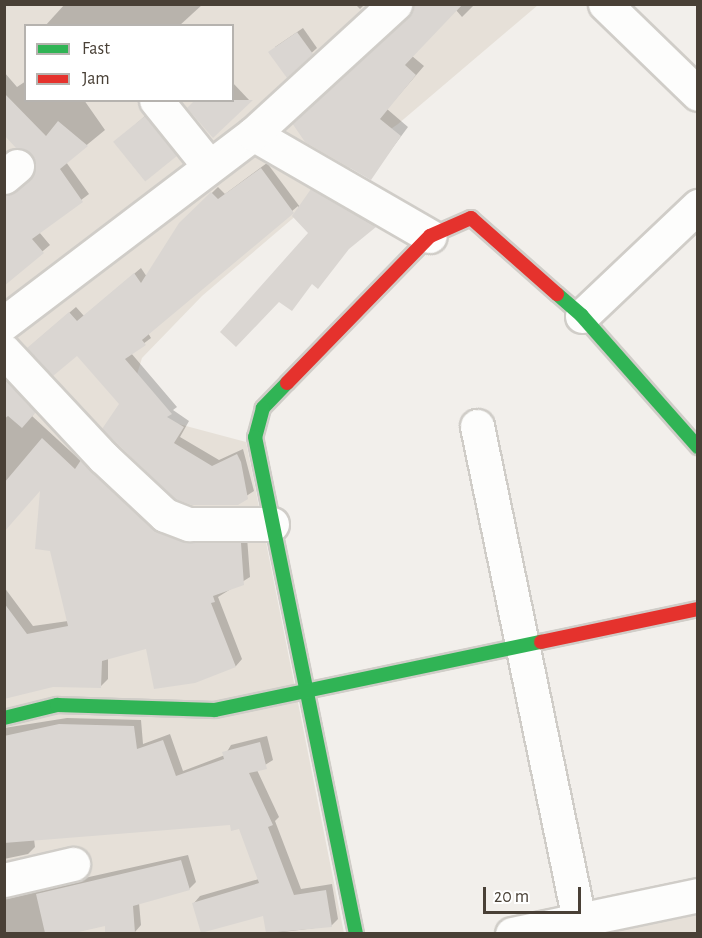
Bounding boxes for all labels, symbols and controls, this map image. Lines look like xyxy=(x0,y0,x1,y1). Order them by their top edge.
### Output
legend xyxy=(24,24,234,102)
text: Fast xyxy=(82,40,110,58)
text: Jam xyxy=(82,70,110,88)
scale bar xyxy=(486,875,584,913)
text: 20 m xyxy=(494,888,529,906)

